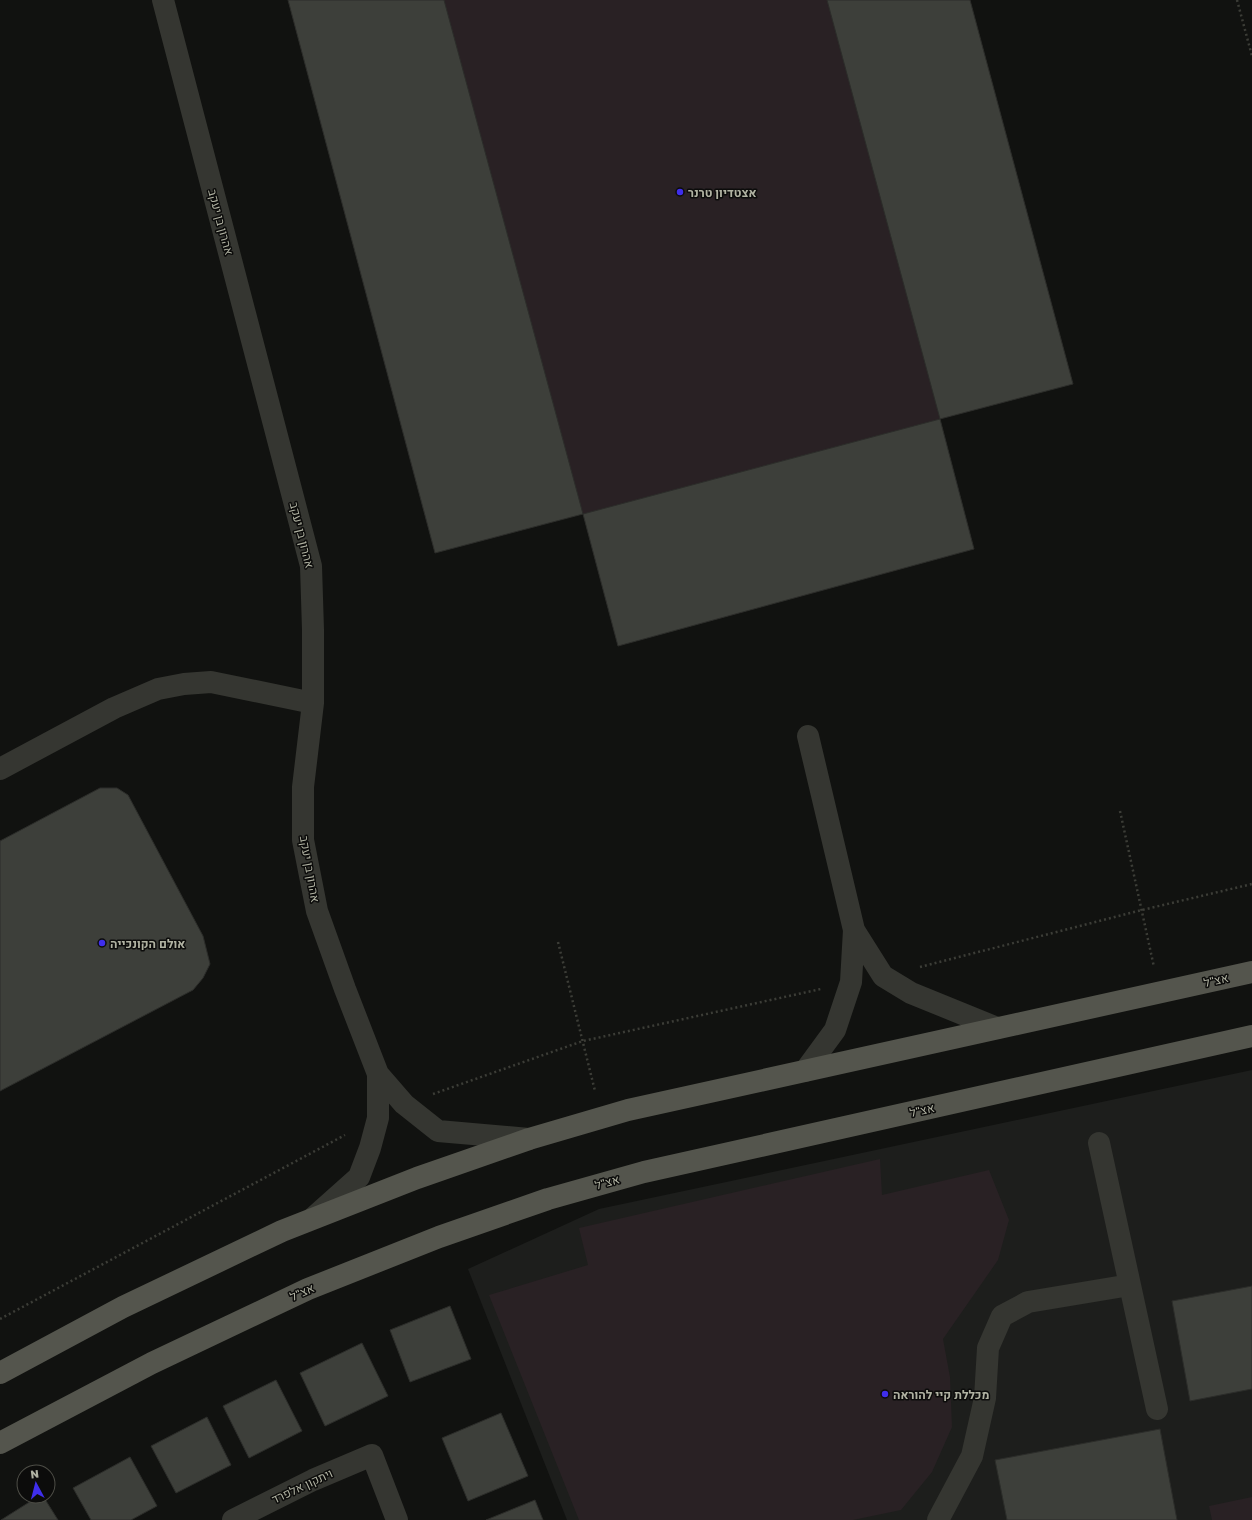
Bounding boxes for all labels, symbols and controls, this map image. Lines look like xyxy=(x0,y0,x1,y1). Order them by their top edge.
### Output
place label: אצטדיון טרנר xyxy=(688,185,756,200)
street label: אהרון בן יעקב xyxy=(205,187,237,257)
marker: אצטדיון טרנר xyxy=(675,187,685,197)
street label: אהרון בן יעקב xyxy=(287,500,318,570)
street label: אהרון בן יעקב xyxy=(297,834,323,904)
place label: אולם הקונכייה xyxy=(110,936,185,951)
marker: אולם הקונכייה xyxy=(97,938,107,948)
street label: אצ"ל xyxy=(1202,970,1230,990)
street label: אצ"ל xyxy=(908,1100,936,1120)
street label: אצ"ל xyxy=(593,1171,621,1193)
street label: אצ"ל xyxy=(287,1280,317,1304)
place label: מכללת קיי להוראה xyxy=(893,1387,989,1402)
marker: מכללת קיי להוראה xyxy=(880,1389,890,1399)
north arrow xyxy=(16,1464,56,1504)
street label: ויתקון אלפרד xyxy=(269,1465,335,1507)
text: N xyxy=(30,1467,40,1481)

